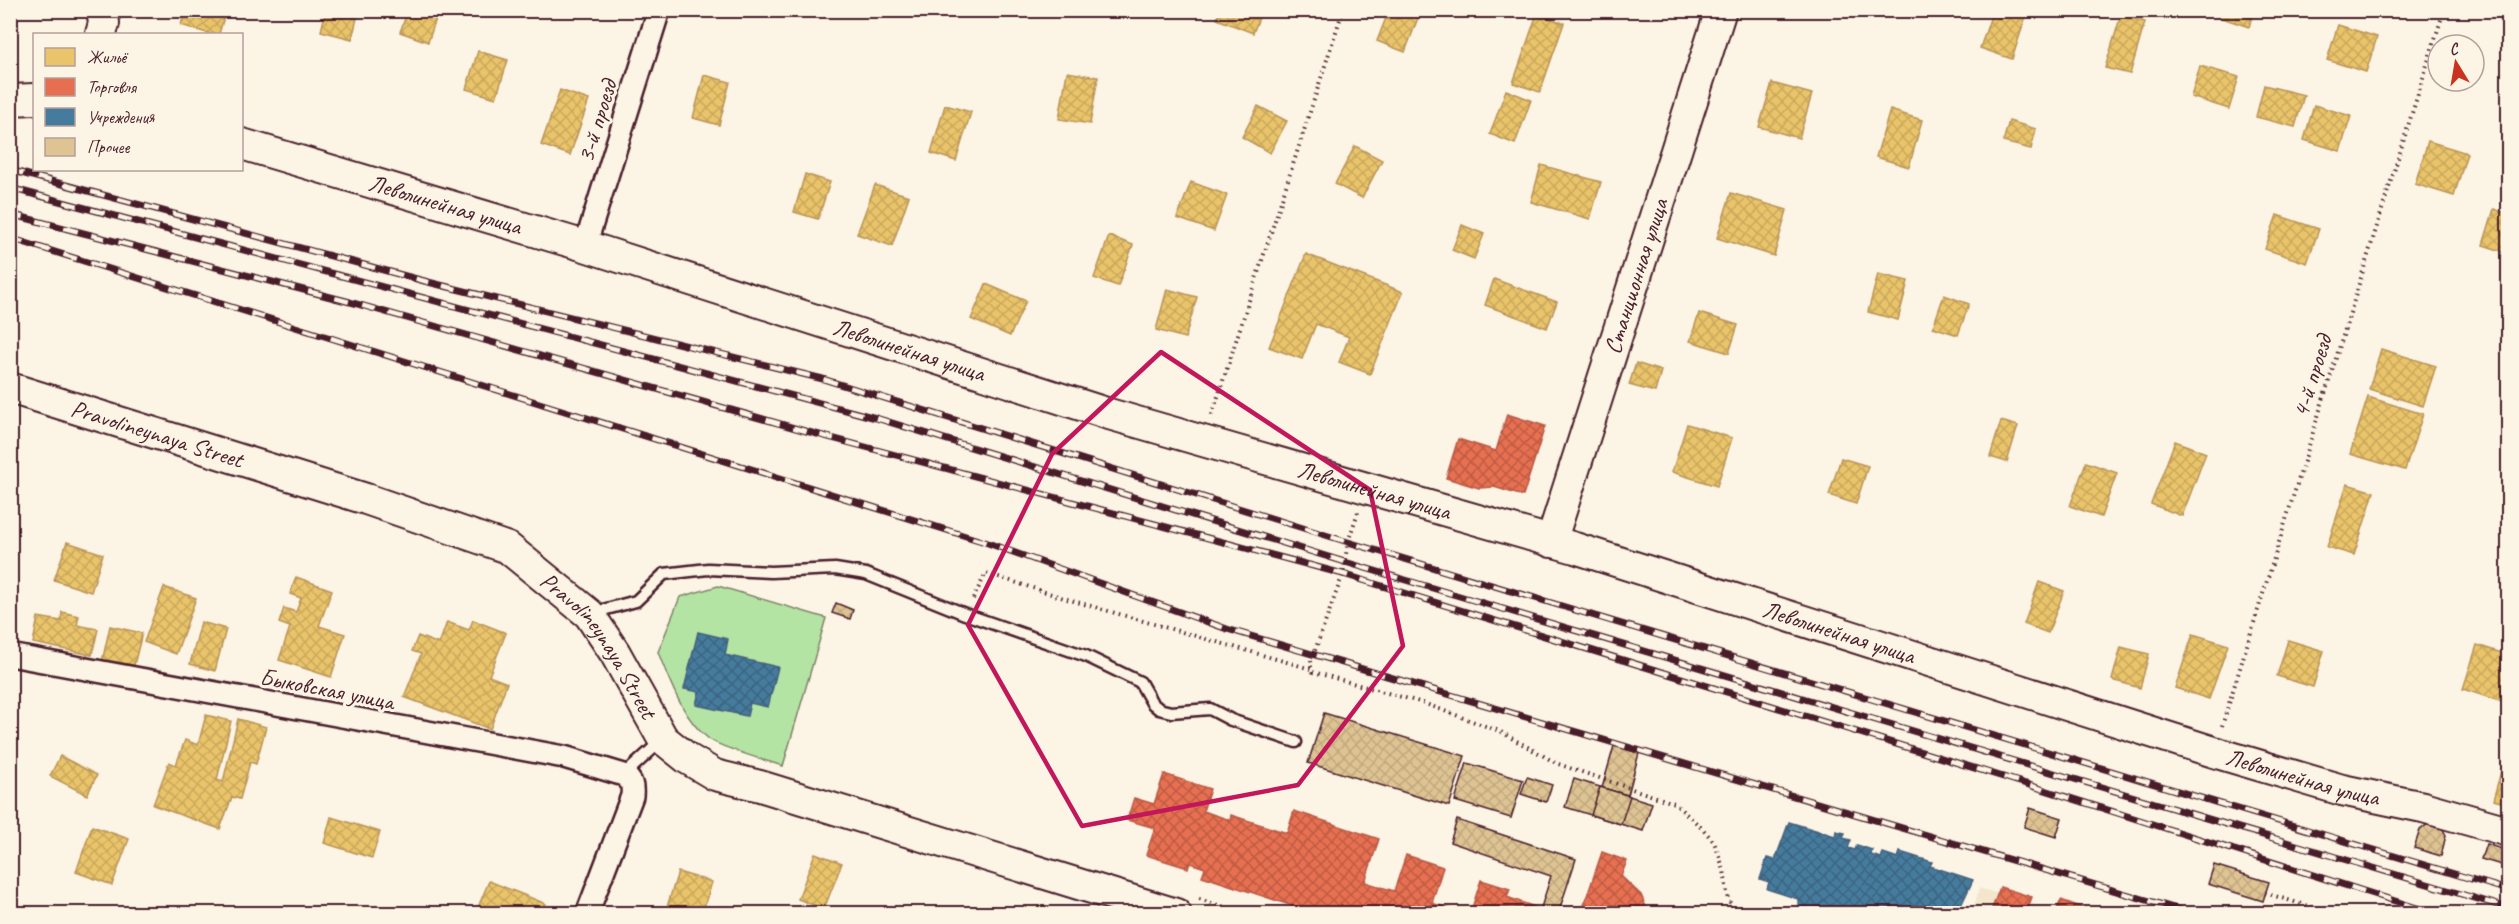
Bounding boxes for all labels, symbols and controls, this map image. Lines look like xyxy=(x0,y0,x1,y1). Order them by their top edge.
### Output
legend xyxy=(33,33,243,171)
north arrow xyxy=(2426,33,2486,93)
text: С xyxy=(2448,38,2461,60)
text: Жильё xyxy=(87,46,129,68)
street label: 3-й проезд xyxy=(570,74,624,166)
text: Торговля xyxy=(87,76,138,98)
text: Учреждения xyxy=(87,106,156,128)
text: Прочее xyxy=(87,136,130,158)
street label: Леволинейная улица xyxy=(365,168,526,242)
street label: Станционная улица xyxy=(1597,194,1675,358)
street label: Леволинейная улица xyxy=(829,311,990,389)
street label: 4-й проезд xyxy=(2285,329,2339,421)
street label: Pravolineynaya Street xyxy=(68,393,248,475)
street label: Леволинейная улица xyxy=(1294,454,1455,527)
street label: Pravolineynaya Street xyxy=(534,565,664,725)
street label: Леволинейная улица xyxy=(1759,594,1920,671)
street label: Быковская улица xyxy=(257,661,399,717)
street label: Леволинейная улица xyxy=(2223,741,2383,813)

